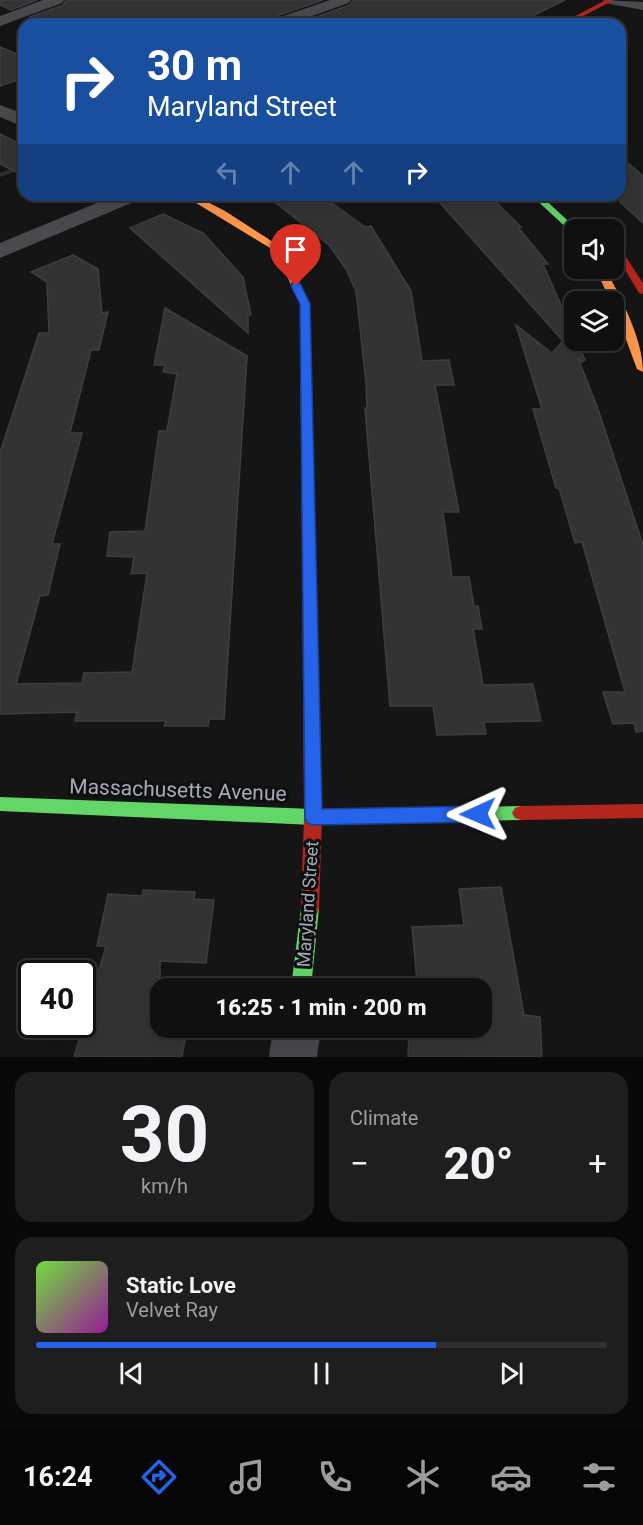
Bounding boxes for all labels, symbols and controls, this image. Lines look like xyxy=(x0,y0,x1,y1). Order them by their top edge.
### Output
text: 30 m xyxy=(147,41,242,90)
icon: right xyxy=(48,42,126,120)
text: Maryland Street xyxy=(147,91,337,123)
icon: left xyxy=(211,156,244,189)
icon: ahead xyxy=(274,156,307,189)
icon: ahead xyxy=(337,156,370,189)
icon: right xyxy=(400,156,433,189)
map controls xyxy=(564,219,624,351)
button: sound xyxy=(564,219,624,279)
pin xyxy=(270,224,321,286)
icon: arrive xyxy=(279,233,312,266)
button: layers xyxy=(564,291,624,351)
street label: Massachusetts Avenue xyxy=(69,774,287,806)
position arrow xyxy=(446,782,510,846)
street label: Maryland Street xyxy=(293,840,322,968)
speed limit sign: 40 xyxy=(18,960,96,1038)
text: 16:25 · 1 min · 200 m xyxy=(216,995,426,1020)
text: 30 xyxy=(120,1089,209,1180)
text: Climate xyxy=(350,1106,418,1130)
text: 20° xyxy=(444,1137,513,1190)
text: − xyxy=(350,1144,369,1183)
text: + xyxy=(588,1144,607,1183)
text: km/h xyxy=(141,1174,188,1198)
text: Static Love xyxy=(126,1273,236,1298)
text: Velvet Ray xyxy=(126,1298,218,1322)
icon: previous xyxy=(115,1357,148,1390)
icon: pause xyxy=(305,1357,338,1390)
icon: next xyxy=(495,1357,528,1390)
icon: directions xyxy=(138,1456,180,1498)
icon: music xyxy=(226,1456,268,1498)
icon: phone xyxy=(314,1456,356,1498)
icon: climate xyxy=(402,1456,444,1498)
icon: car xyxy=(490,1456,532,1498)
icon: filters xyxy=(578,1456,620,1498)
text: 16:24 xyxy=(23,1461,93,1493)

